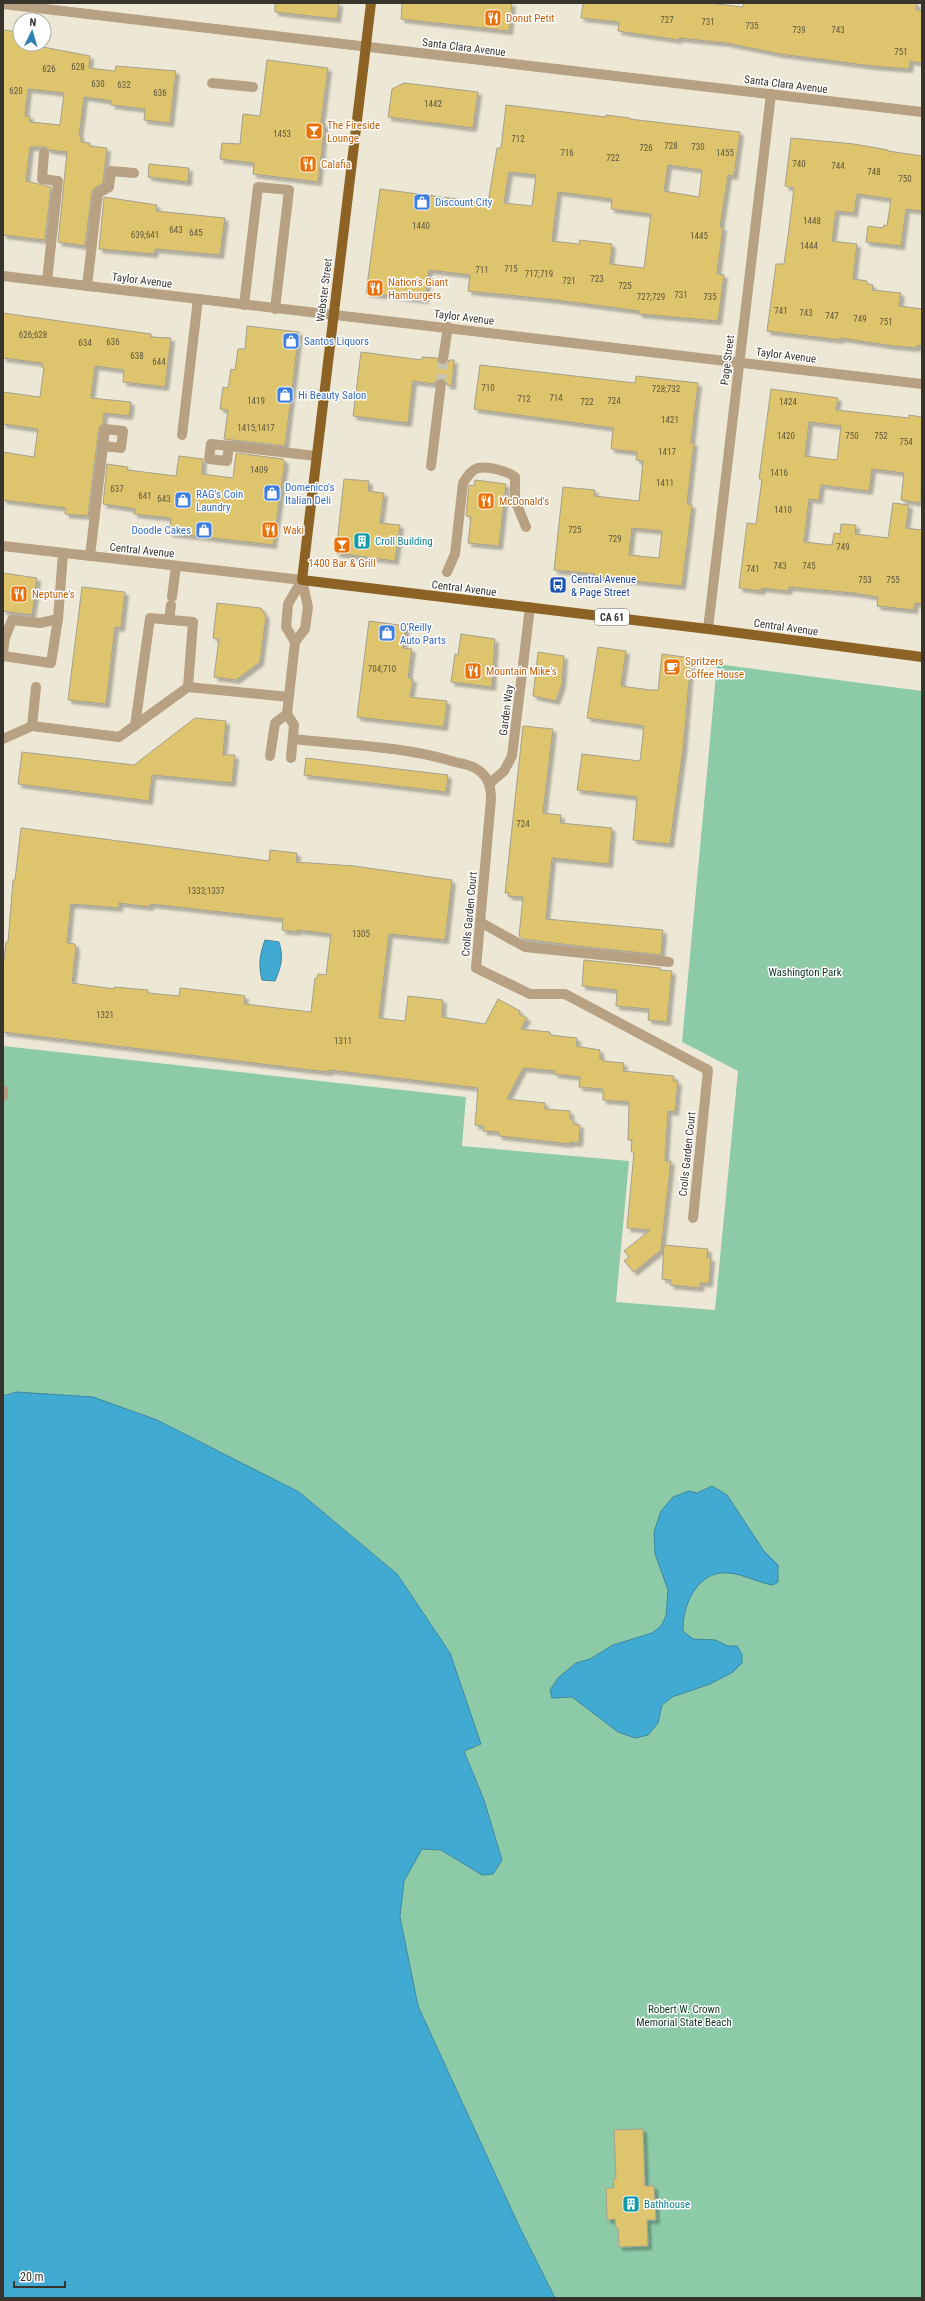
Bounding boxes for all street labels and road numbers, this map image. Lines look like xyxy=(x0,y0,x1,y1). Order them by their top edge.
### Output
street label: Santa Clara Avenue xyxy=(421,36,506,59)
street label: Santa Clara Avenue xyxy=(743,73,828,96)
street label: Webster Street xyxy=(314,258,335,323)
street label: Taylor Avenue xyxy=(111,270,173,291)
street label: Taylor Avenue xyxy=(433,307,495,328)
street label: Page Street xyxy=(718,334,737,386)
street label: Taylor Avenue xyxy=(755,345,817,366)
street label: Central Avenue xyxy=(109,541,175,560)
street label: Central Avenue xyxy=(431,578,497,599)
road number: CA 61 xyxy=(595,609,629,625)
street label: Central Avenue xyxy=(753,617,819,638)
street label: Garden Way xyxy=(497,683,516,736)
street label: Crolls Garden Court xyxy=(459,871,480,957)
street label: Crolls Garden Court xyxy=(677,1111,698,1197)

